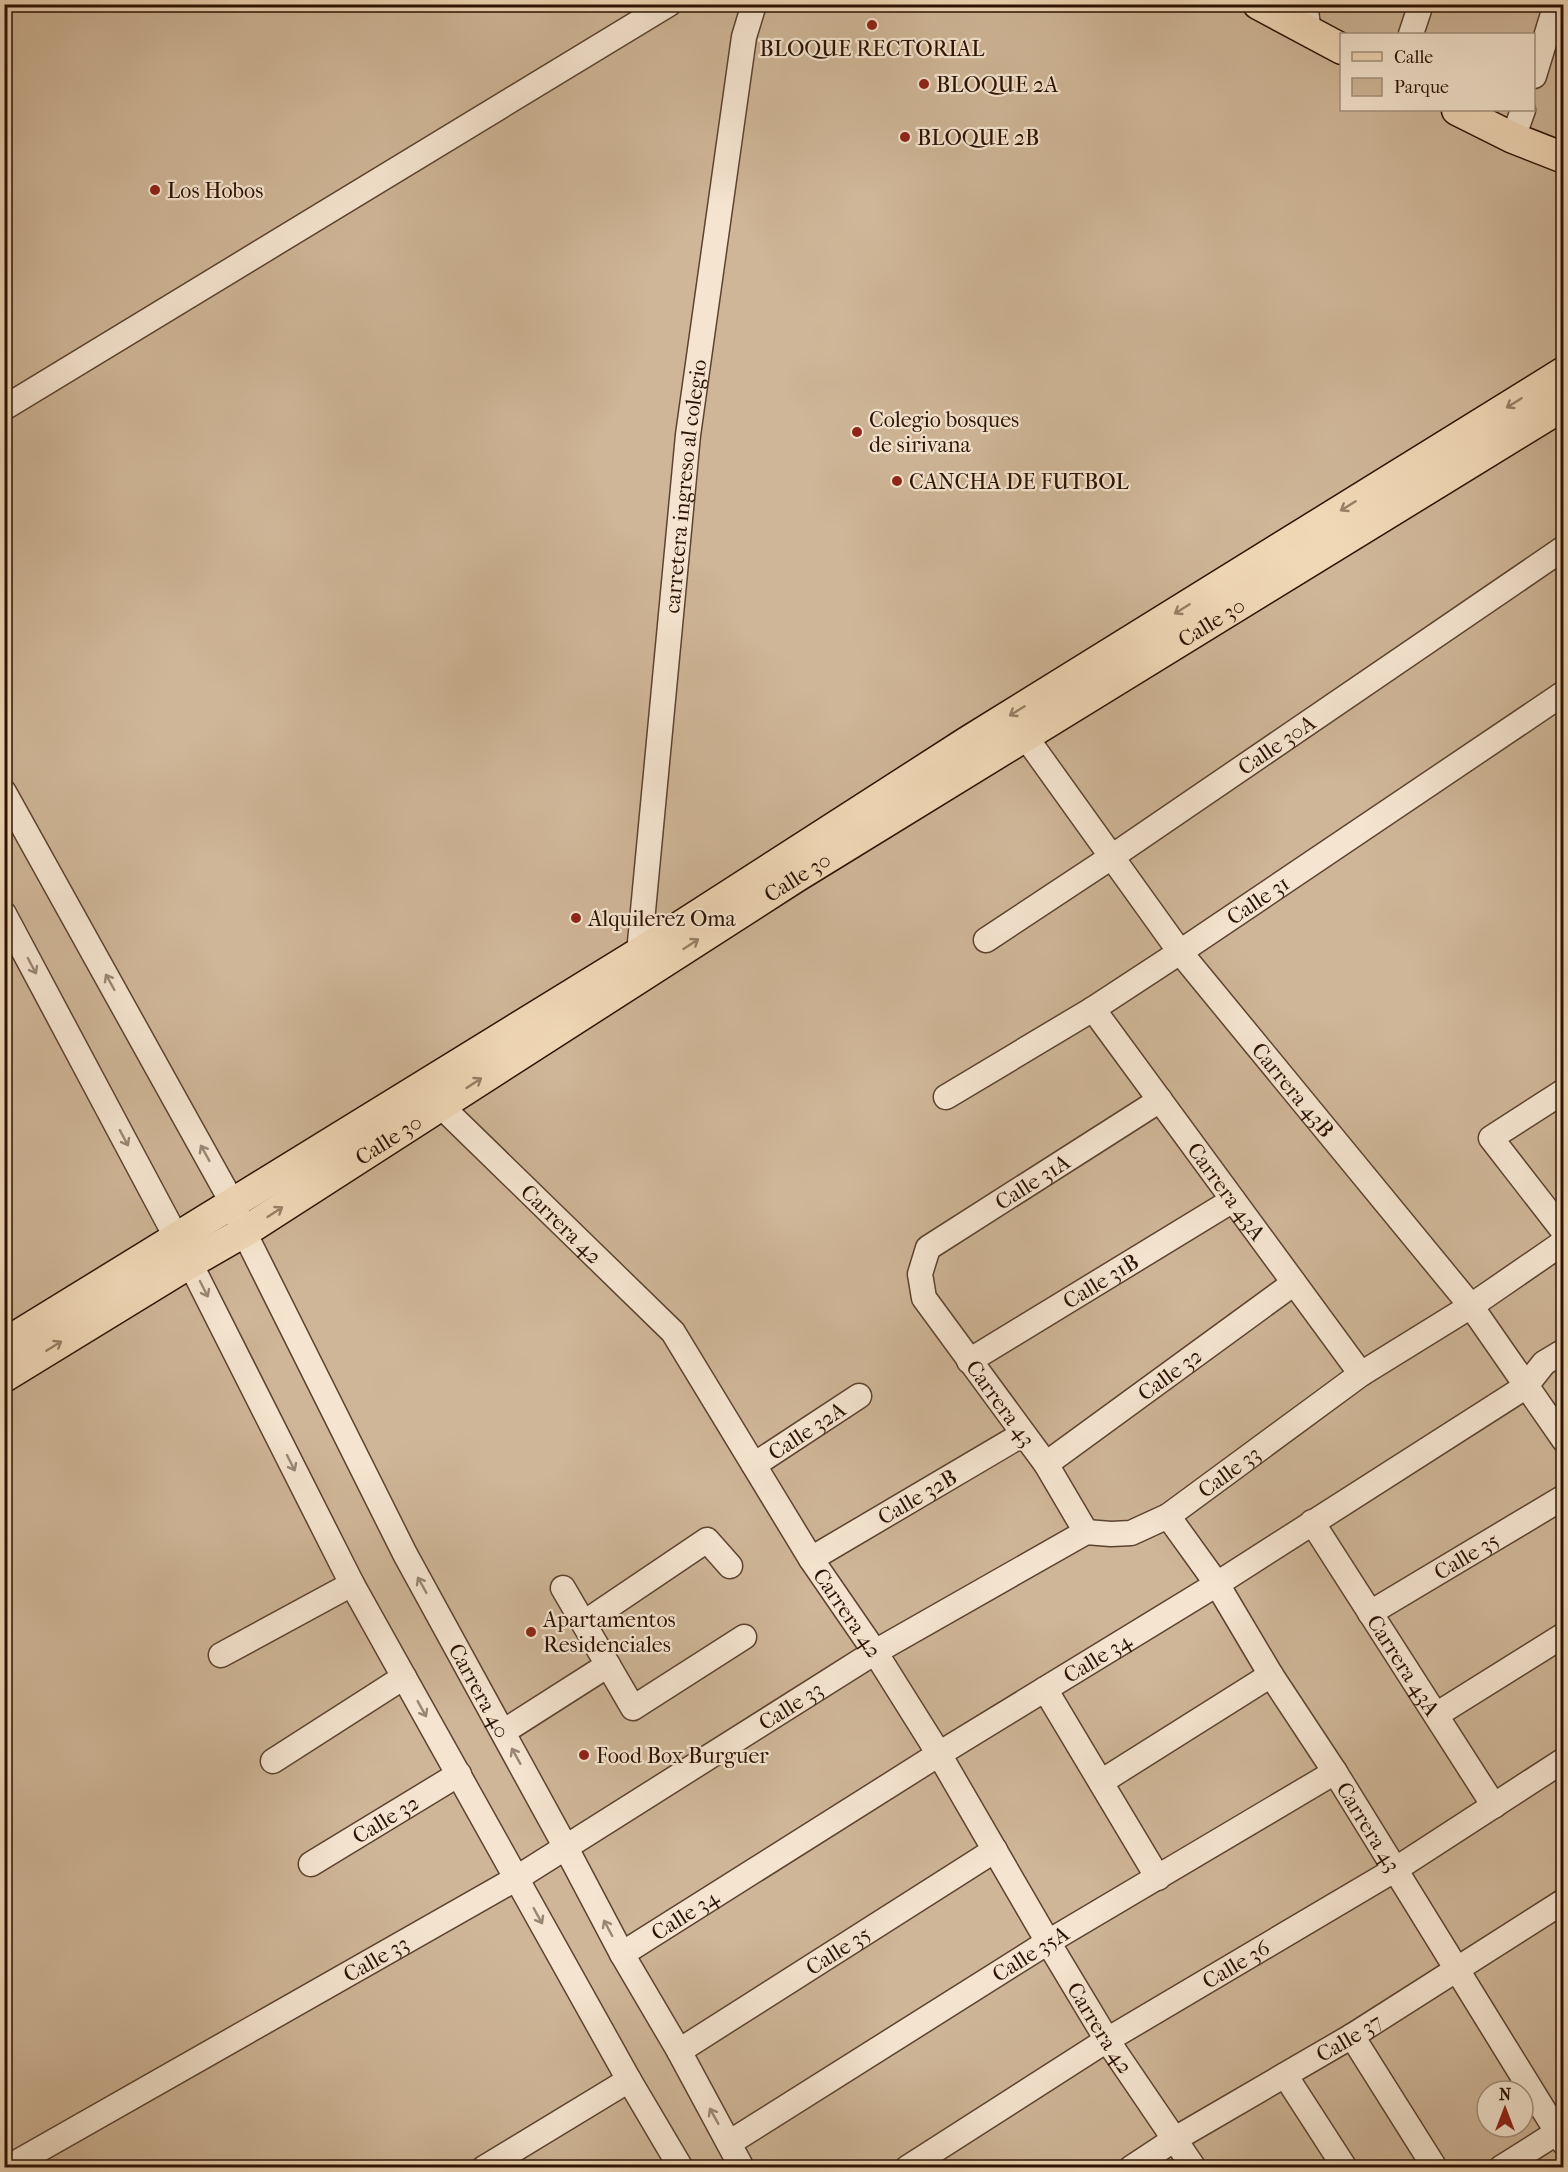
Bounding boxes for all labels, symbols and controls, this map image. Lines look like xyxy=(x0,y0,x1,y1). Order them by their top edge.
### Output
marker: BLOQUE RECTORIAL xyxy=(865,18,879,32)
legend xyxy=(1340,33,1535,111)
place label: BLOQUE RECTORIAL xyxy=(759,36,985,62)
text: Calle xyxy=(1394,47,1433,68)
place label: BLOQUE 2A xyxy=(936,72,1059,98)
marker: BLOQUE 2A xyxy=(917,77,931,91)
text: Parque xyxy=(1394,77,1449,98)
place label: BLOQUE 2B xyxy=(917,125,1039,151)
marker: BLOQUE 2B xyxy=(898,130,912,144)
place label: Los Hobos xyxy=(167,178,263,204)
marker: Los Hobos xyxy=(148,183,162,197)
street label: carretera ingreso al colegio xyxy=(659,358,713,615)
one-way arrow xyxy=(1506,398,1523,410)
place label: Colegio bosques de sirivana xyxy=(869,407,1019,458)
marker: Colegio bosques de sirivana xyxy=(850,425,864,439)
place label: CANCHA DE FUTBOL xyxy=(909,469,1129,495)
marker: CANCHA DE FUTBOL xyxy=(890,474,904,488)
one-way arrow xyxy=(1340,500,1357,512)
street label: Calle 30 xyxy=(1173,592,1250,653)
one-way arrow xyxy=(1174,603,1191,615)
one-way arrow xyxy=(1008,705,1025,718)
street label: Calle 30A xyxy=(1233,709,1321,781)
street label: Calle 30 xyxy=(760,847,836,908)
street label: Calle 31 xyxy=(1222,870,1294,931)
place label: Alquilerez Oma xyxy=(587,906,737,932)
marker: Alquilerez Oma xyxy=(569,911,583,925)
one-way arrow xyxy=(682,938,699,950)
one-way arrow xyxy=(27,956,38,974)
one-way arrow xyxy=(104,974,116,991)
street label: Carrera 43B xyxy=(1246,1038,1339,1143)
one-way arrow xyxy=(465,1077,482,1089)
street label: Calle 30 xyxy=(351,1109,427,1171)
one-way arrow xyxy=(119,1128,130,1146)
street label: Carrera 43A xyxy=(1181,1138,1271,1246)
one-way arrow xyxy=(199,1145,211,1162)
street label: Calle 31A xyxy=(990,1149,1076,1216)
street label: Carrera 42 xyxy=(515,1179,607,1270)
one-way arrow xyxy=(266,1206,283,1218)
street label: Calle 31B xyxy=(1058,1249,1144,1315)
one-way arrow xyxy=(198,1279,210,1297)
one-way arrow xyxy=(45,1340,62,1352)
street label: Calle 32 xyxy=(1133,1343,1207,1407)
street label: Carrera 43 xyxy=(960,1355,1040,1452)
street label: Calle 32A xyxy=(764,1396,851,1466)
street label: Calle 33 xyxy=(1193,1441,1265,1504)
one-way arrow xyxy=(285,1454,297,1471)
street label: Calle 32B xyxy=(873,1464,962,1531)
street label: Calle 35 xyxy=(1429,1527,1504,1586)
street label: Carrera 42 xyxy=(807,1563,887,1663)
one-way arrow xyxy=(416,1577,428,1594)
place label: Apartamentos Residenciales xyxy=(542,1607,676,1658)
street label: Carrera 43A xyxy=(1361,1610,1445,1722)
marker: Apartamentos Residenciales xyxy=(524,1625,538,1639)
street label: Calle 34 xyxy=(1059,1627,1137,1689)
street label: Carrera 40 xyxy=(443,1639,515,1743)
street label: Calle 33 xyxy=(754,1676,828,1736)
one-way arrow xyxy=(416,1700,428,1717)
place label: Food Box Burguer xyxy=(596,1743,769,1769)
one-way arrow xyxy=(510,1748,522,1765)
marker: Food Box Burguer xyxy=(577,1748,591,1762)
street label: Carrera 43 xyxy=(1330,1777,1405,1877)
street label: Calle 32 xyxy=(348,1790,424,1850)
street label: Calle 34 xyxy=(647,1884,724,1946)
one-way arrow xyxy=(532,1907,544,1924)
one-way arrow xyxy=(602,1920,614,1937)
street label: Calle 35A xyxy=(988,1920,1074,1988)
street label: Calle 35 xyxy=(801,1921,875,1981)
street label: Calle 33 xyxy=(339,1931,413,1988)
street label: Calle 36 xyxy=(1198,1935,1275,1995)
street label: Carrera 42 xyxy=(1061,1978,1138,2079)
street label: Calle 37 xyxy=(1312,2008,1387,2068)
north arrow xyxy=(1475,2079,1535,2139)
text: N xyxy=(1499,2085,1512,2104)
one-way arrow xyxy=(708,2108,720,2125)

